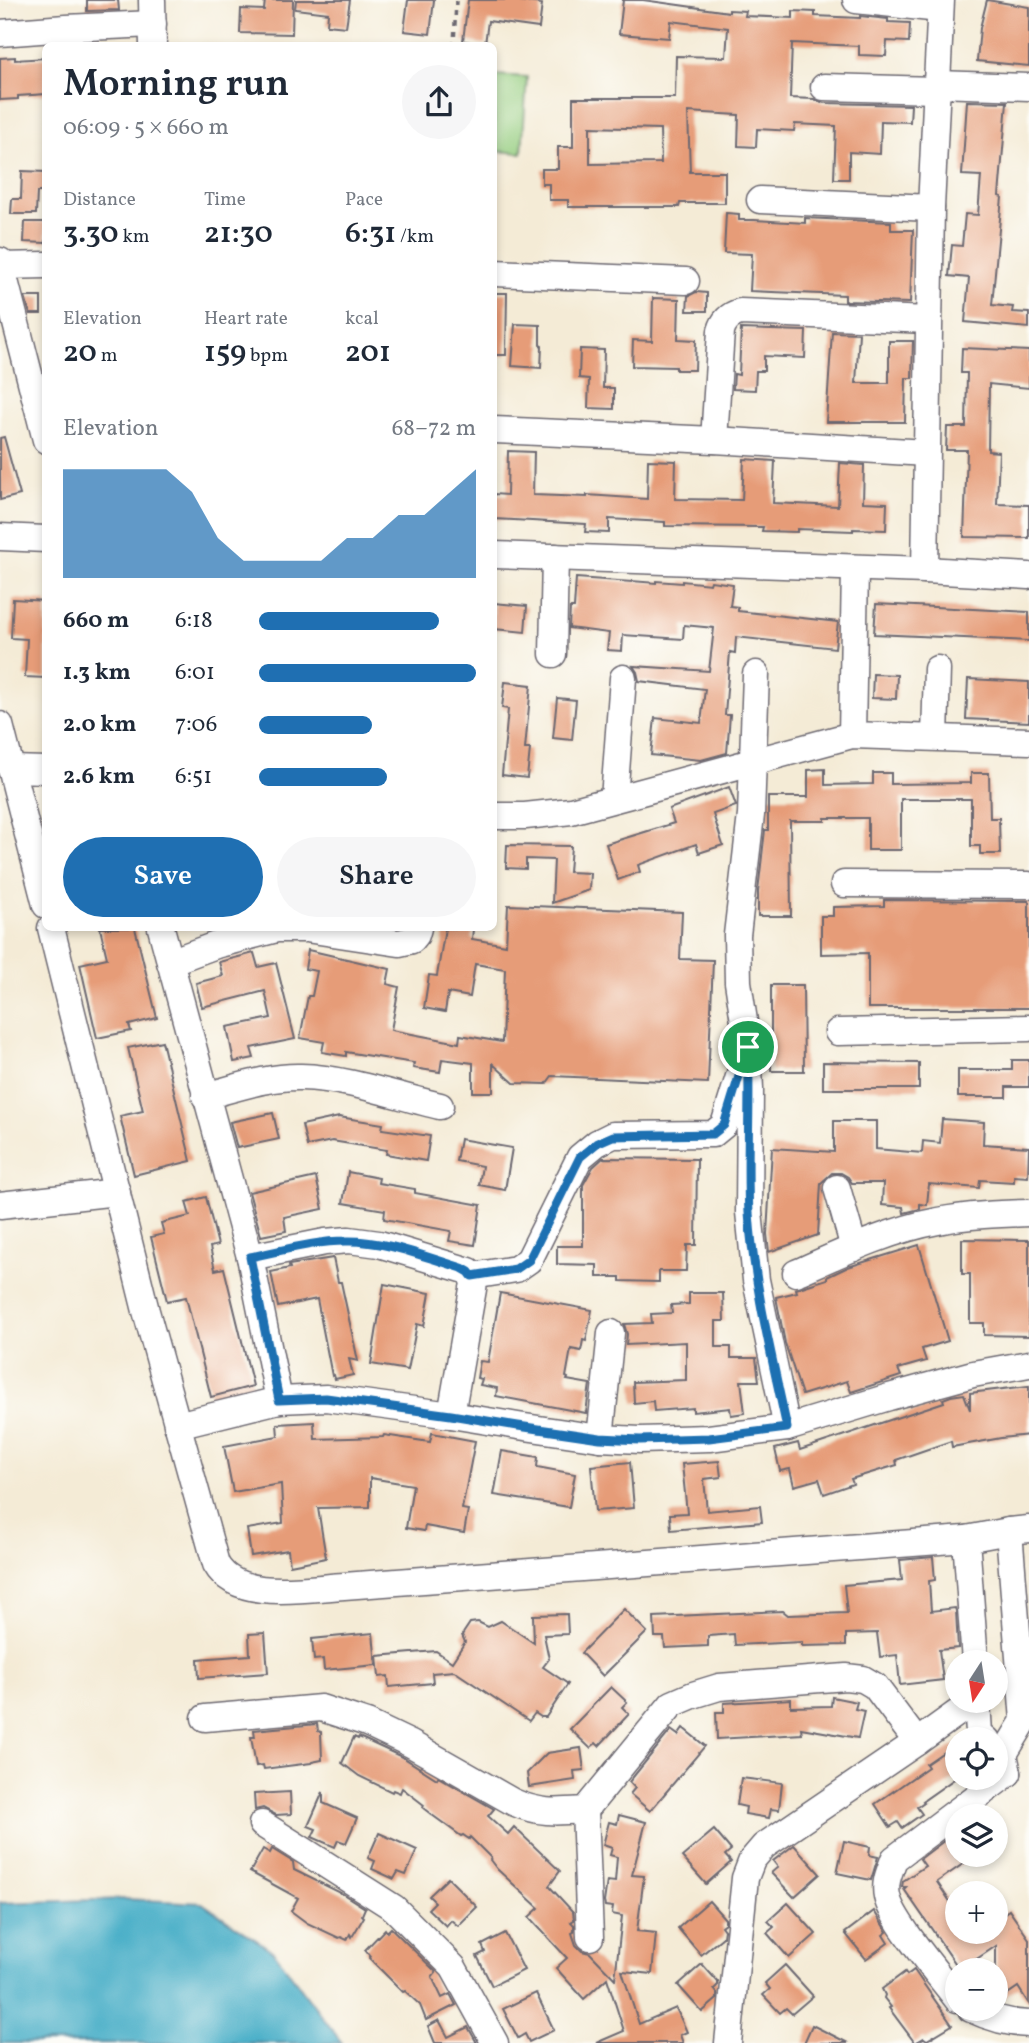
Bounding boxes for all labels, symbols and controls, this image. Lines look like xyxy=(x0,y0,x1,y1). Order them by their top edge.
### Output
text: Morning run xyxy=(63,59,289,112)
button: share xyxy=(402,65,476,139)
text: 06:09 · 5 × 660 m xyxy=(63,112,229,144)
text: Distance xyxy=(63,187,136,213)
text: Time xyxy=(204,187,246,213)
text: Pace xyxy=(345,187,383,213)
text: 3.30 xyxy=(63,213,119,255)
text: 21:30 xyxy=(204,213,273,255)
text: 6:31 xyxy=(345,213,396,255)
text: km xyxy=(119,224,150,250)
text: /km xyxy=(396,224,434,250)
text: Elevation xyxy=(63,306,142,332)
text: Heart rate xyxy=(204,306,288,332)
text: kcal xyxy=(345,306,379,332)
text: 20 xyxy=(63,332,97,374)
text: 159 xyxy=(204,332,246,374)
text: 201 xyxy=(345,332,391,374)
text: m xyxy=(97,343,118,369)
text: bpm xyxy=(246,343,288,369)
text: Elevation xyxy=(63,413,159,445)
text: 68–72 m xyxy=(392,413,476,445)
text: 660 m xyxy=(63,605,129,637)
text: 6:18 xyxy=(175,605,213,637)
text: 1.3 km xyxy=(63,657,131,689)
text: 6:01 xyxy=(175,657,215,689)
text: 2.0 km xyxy=(63,709,136,741)
text: 7:06 xyxy=(175,709,217,741)
text: 2.6 km xyxy=(63,761,135,793)
text: 6:51 xyxy=(175,761,212,793)
button: Save xyxy=(63,837,263,917)
button: Share xyxy=(277,837,476,917)
pin xyxy=(718,1017,778,1077)
icon: arrive xyxy=(729,1028,767,1066)
north arrow xyxy=(945,1650,1008,1713)
map controls xyxy=(945,1650,1008,2021)
button: locate xyxy=(945,1727,1008,1790)
button: layers xyxy=(945,1804,1008,1867)
button: + xyxy=(945,1881,1008,1944)
button: − xyxy=(945,1958,1008,2021)

